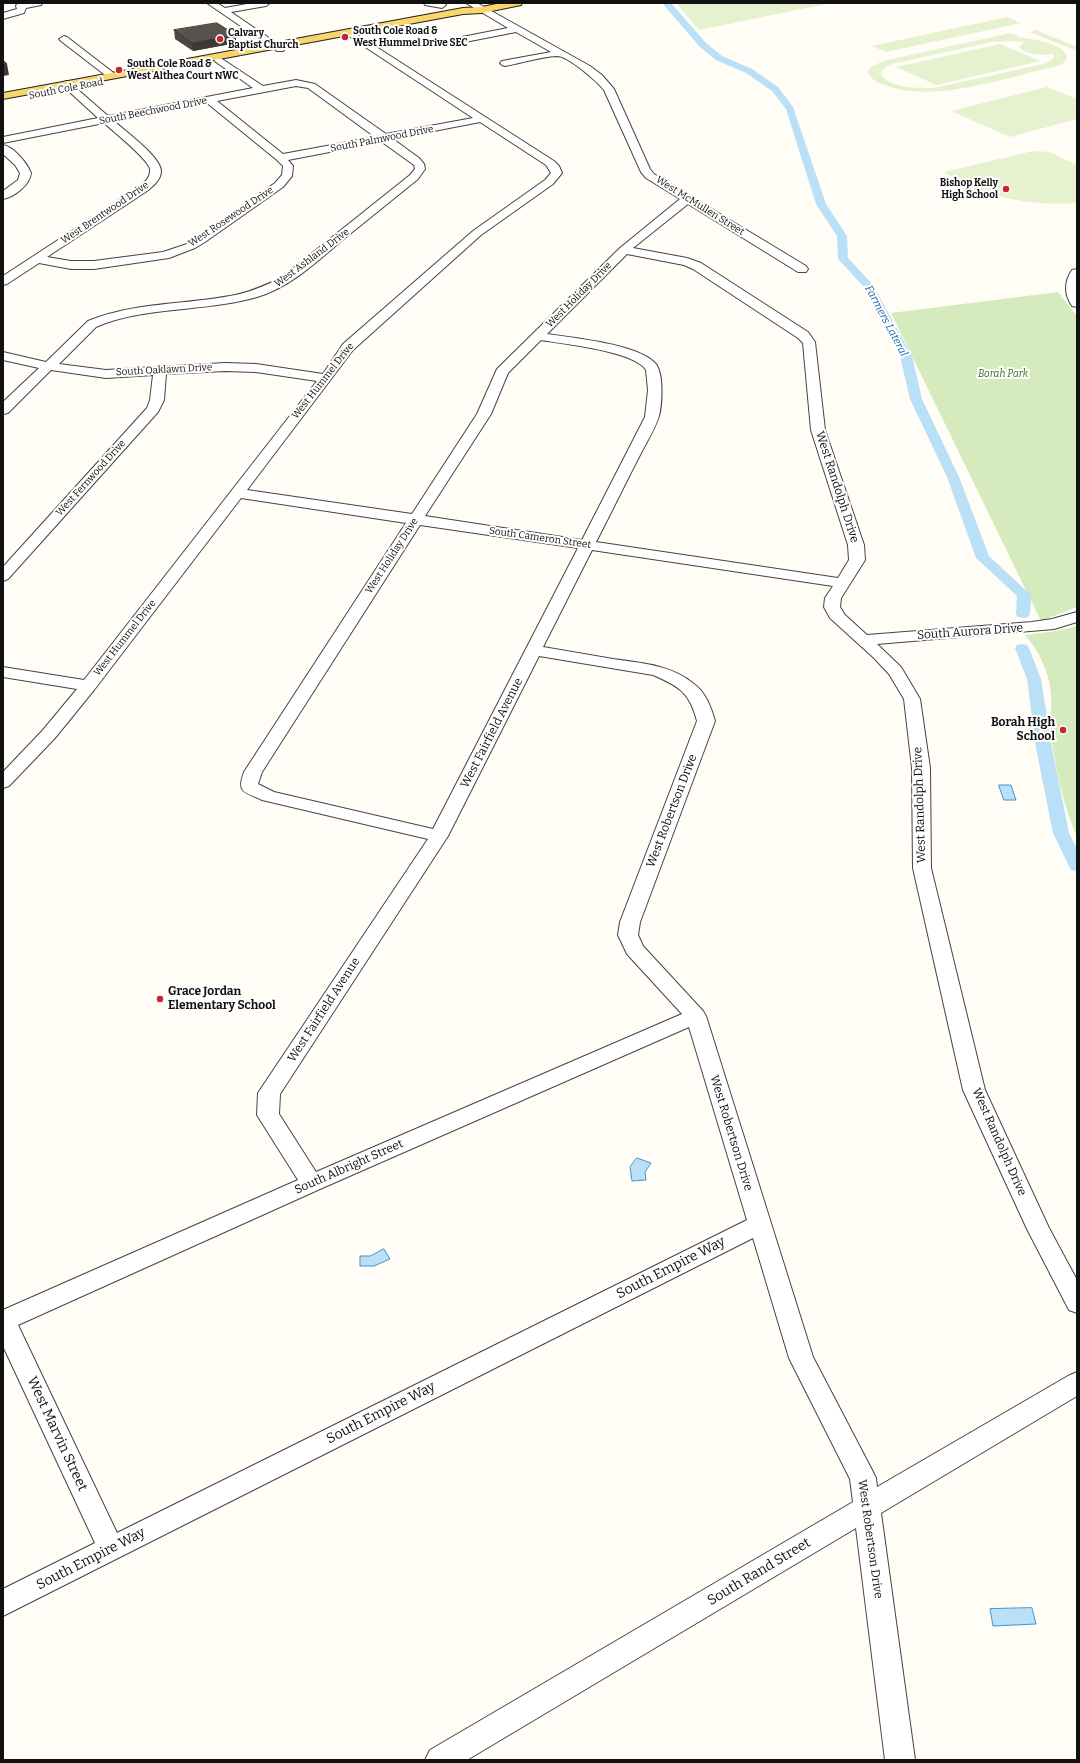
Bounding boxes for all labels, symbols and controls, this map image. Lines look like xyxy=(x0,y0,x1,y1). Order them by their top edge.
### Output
place label: South Cole Road & West Hummel Drive SEC xyxy=(353,25,468,48)
place label: Calvary Baptist Church xyxy=(228,27,299,50)
marker: South Cole Road & West Hummel Drive SEC xyxy=(340,32,350,42)
marker: Calvary Baptist Church xyxy=(215,34,225,44)
place label: South Cole Road & West Althea Court NWC xyxy=(127,58,238,82)
marker: South Cole Road & West Althea Court NWC xyxy=(114,65,124,75)
street label: South Cole Road xyxy=(28,76,104,102)
street label: South Beechwood Drive xyxy=(98,95,208,127)
street label: South Palmwood Drive xyxy=(329,123,435,155)
street label: West McMullen Street xyxy=(654,174,746,238)
place label: Bishop Kelly High School xyxy=(940,177,998,200)
street label: West Brentwood Drive xyxy=(59,179,151,247)
street label: West Rosewood Drive xyxy=(186,184,276,250)
marker: Bishop Kelly High School xyxy=(1001,184,1011,194)
street label: West Ashland Drive xyxy=(272,226,352,290)
street label: West Holiday Drive xyxy=(544,260,614,330)
water label: Farmers Lateral xyxy=(862,283,910,359)
street label: West Hummel Drive xyxy=(289,340,357,422)
street label: South Oaklawn Drive xyxy=(115,361,213,379)
park label: Borah Park xyxy=(978,368,1028,380)
street label: West Randolph Drive xyxy=(812,429,862,545)
street label: West Fernwood Drive xyxy=(54,437,128,519)
street label: West Holiday Drive xyxy=(363,516,421,596)
street label: South Cameron Street xyxy=(488,525,592,551)
street label: West Hummel Drive xyxy=(91,597,159,679)
street label: South Aurora Drive xyxy=(916,621,1024,643)
street label: West Fairfield Avenue xyxy=(458,676,526,790)
place label: Borah High School xyxy=(991,716,1055,744)
marker: Borah High School xyxy=(1058,725,1068,735)
street label: West Randolph Drive xyxy=(911,747,929,863)
street label: West Robertson Drive xyxy=(644,752,700,870)
street label: West Fairfield Avenue xyxy=(285,955,363,1065)
place label: Grace Jordan Elementary School xyxy=(168,985,276,1013)
marker: Grace Jordan Elementary School xyxy=(155,994,165,1004)
street label: West Robertson Drive xyxy=(707,1073,755,1193)
street label: West Randolph Drive xyxy=(969,1086,1029,1198)
street label: South Albright Street xyxy=(292,1137,406,1197)
street label: South Empire Way xyxy=(614,1233,728,1303)
street label: West Marvin Street xyxy=(23,1374,91,1494)
street label: South Empire Way xyxy=(324,1378,438,1448)
street label: West Robertson Drive xyxy=(855,1478,885,1600)
street label: South Empire Way xyxy=(34,1524,148,1594)
street label: South Rand Street xyxy=(704,1535,814,1609)

